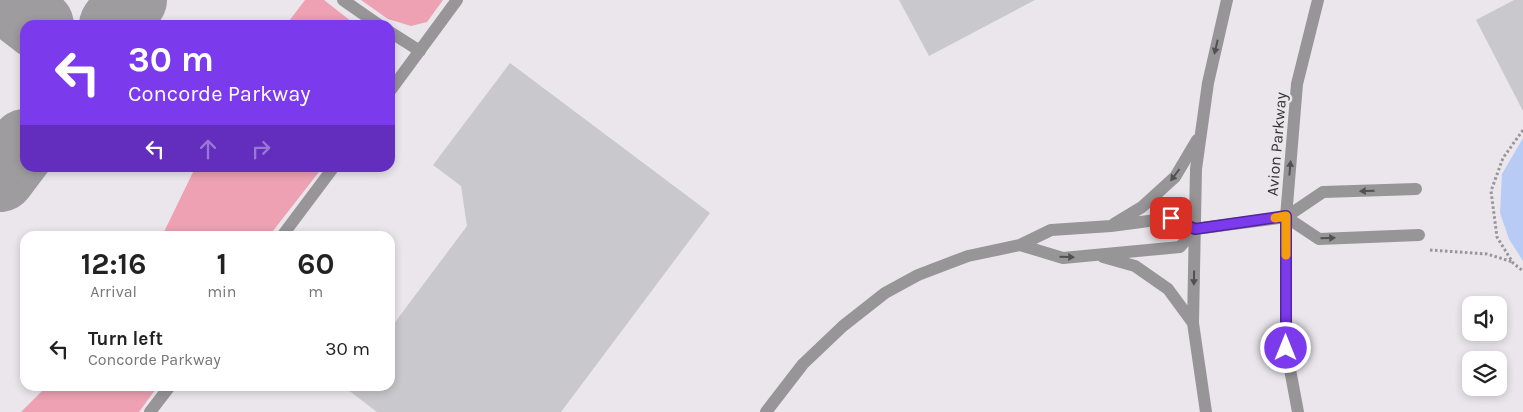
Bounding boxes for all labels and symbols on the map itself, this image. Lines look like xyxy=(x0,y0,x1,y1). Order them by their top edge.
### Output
one-way arrow xyxy=(1212,40,1220,55)
street label: Avion Parkway xyxy=(1262,91,1291,197)
one-way arrow xyxy=(1286,160,1294,176)
one-way arrow xyxy=(1170,168,1180,182)
one-way arrow xyxy=(1359,187,1375,195)
pin xyxy=(1150,197,1192,239)
one-way arrow xyxy=(1320,234,1336,242)
one-way arrow xyxy=(1060,253,1076,261)
one-way arrow xyxy=(1190,270,1198,286)
position arrow xyxy=(1259,321,1311,373)

